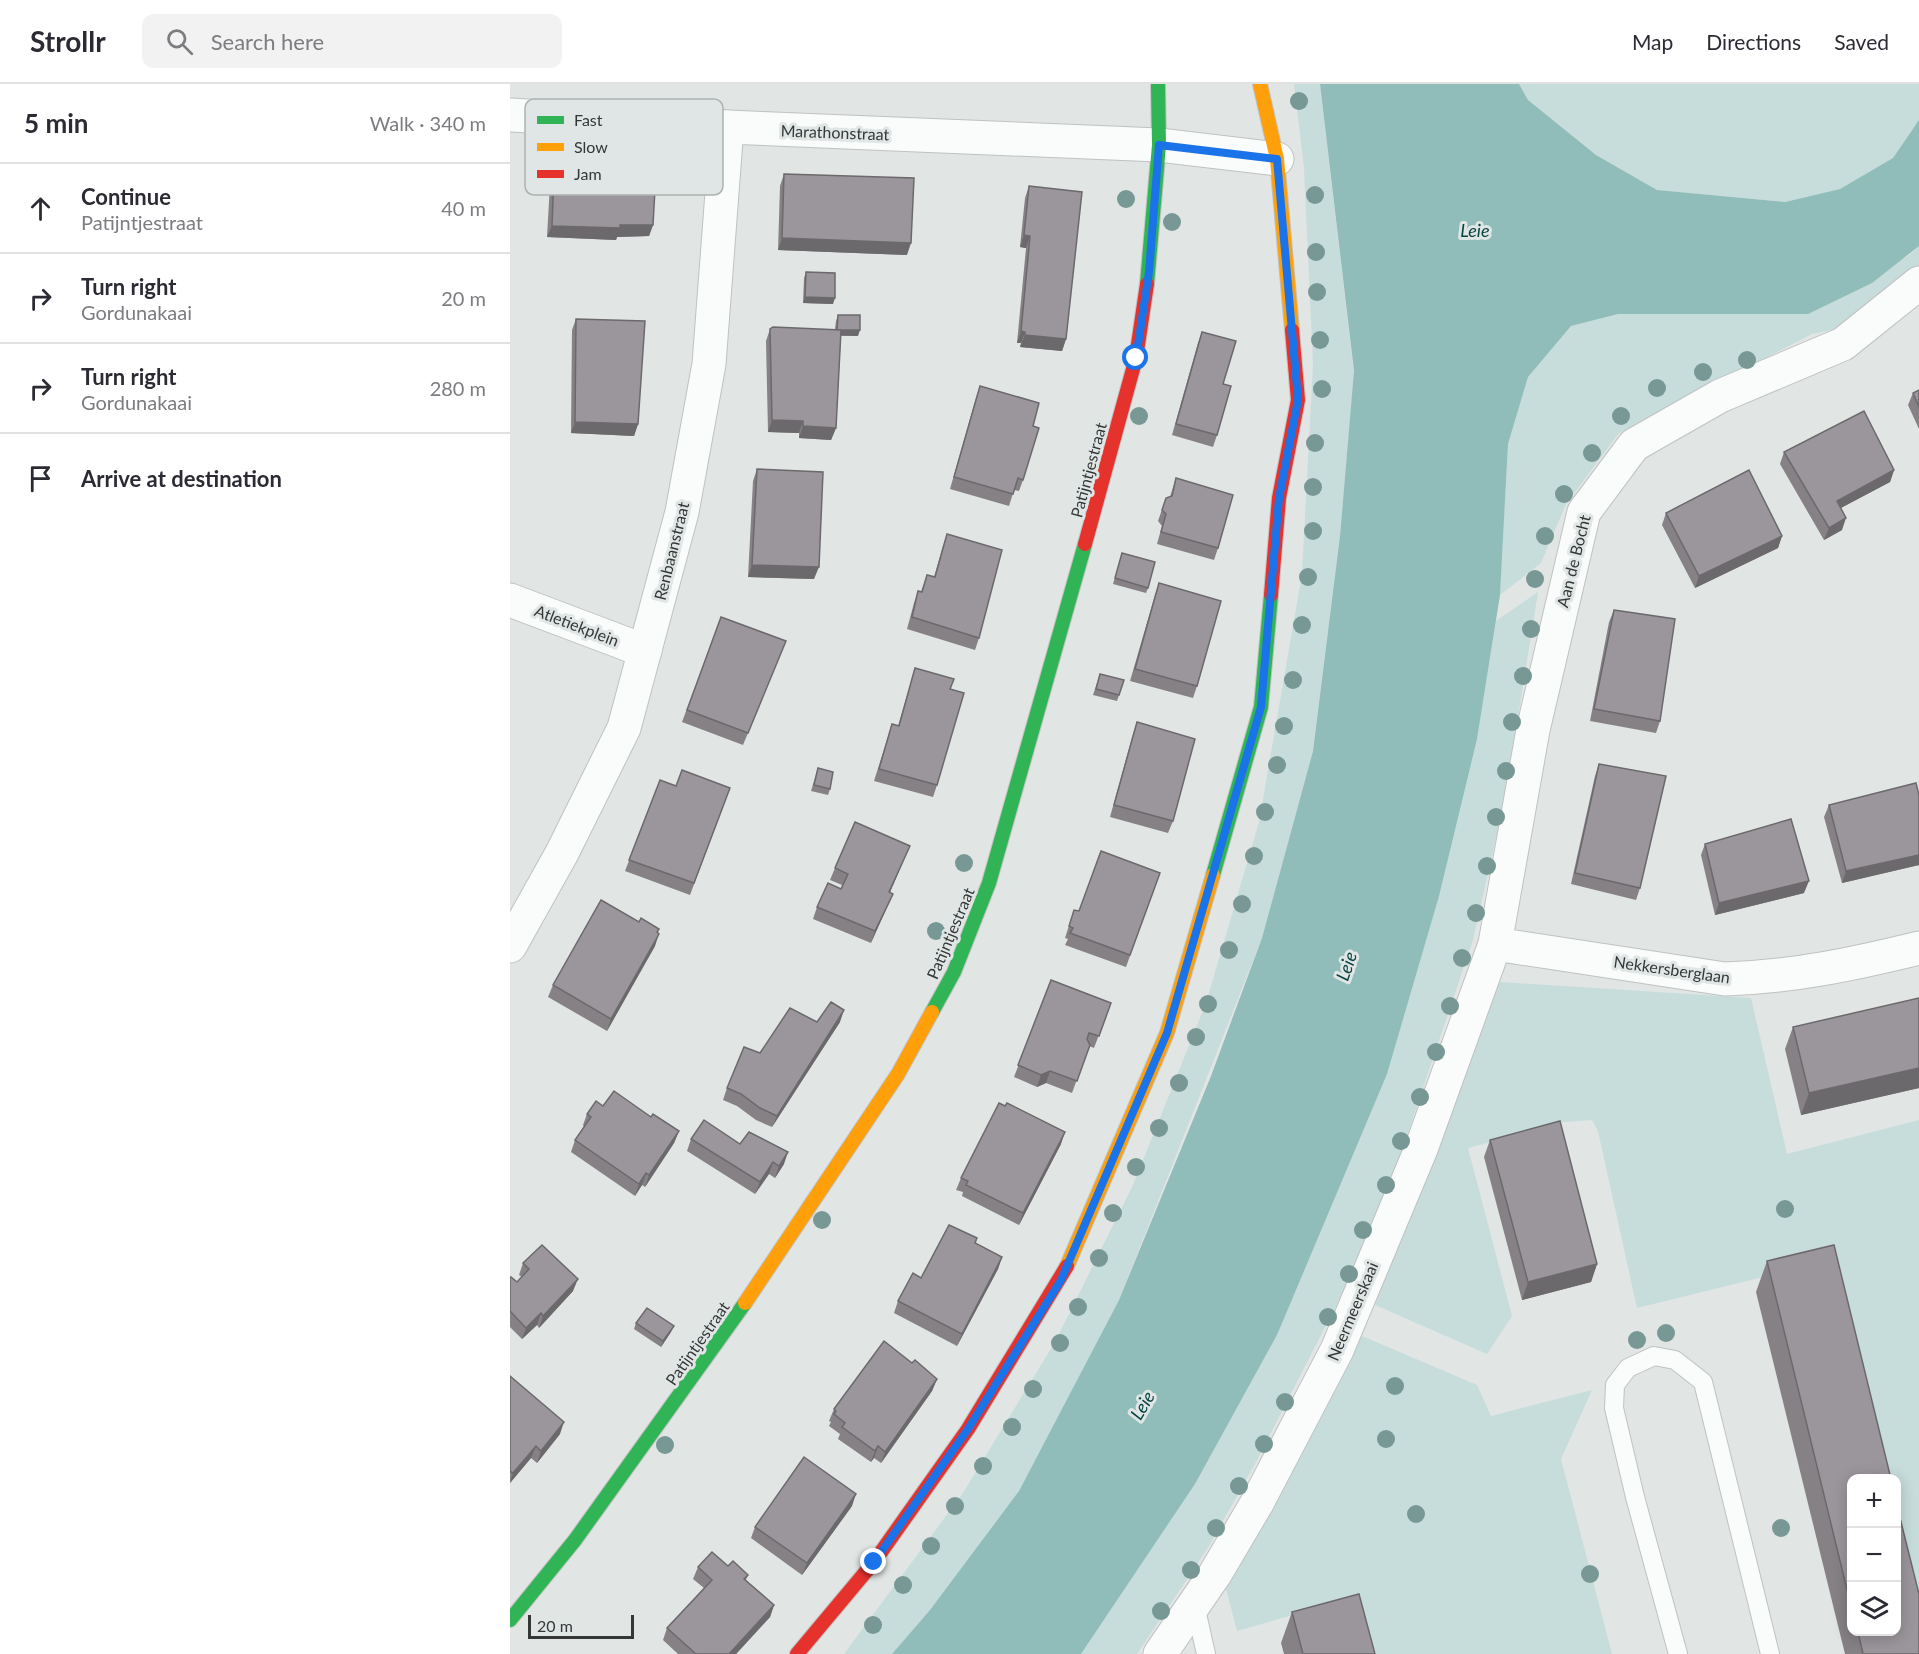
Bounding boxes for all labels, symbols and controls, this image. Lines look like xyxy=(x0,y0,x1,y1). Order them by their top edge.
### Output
search box xyxy=(142,14,562,68)
text: Strollr xyxy=(30,24,106,58)
icon: search xyxy=(163,25,196,58)
text: Search here xyxy=(211,28,324,55)
text: Map xyxy=(1632,29,1673,54)
text: Directions xyxy=(1706,29,1801,54)
text: Saved xyxy=(1834,29,1889,54)
legend xyxy=(525,99,723,195)
text: 5 min xyxy=(24,107,88,139)
text: Fast xyxy=(574,110,603,129)
text: Walk · 340 m xyxy=(370,111,486,135)
street label: Marathonstraat xyxy=(780,121,890,143)
text: Slow xyxy=(574,137,608,156)
text: Jam xyxy=(574,164,602,183)
text: Continue xyxy=(81,183,171,210)
icon: ahead xyxy=(24,192,57,225)
text: 40 m xyxy=(441,196,486,220)
text: Patijntjestraat xyxy=(81,210,203,234)
water label: Leie xyxy=(1460,219,1490,241)
text: Turn right xyxy=(81,273,176,300)
icon: right xyxy=(24,282,57,315)
text: 20 m xyxy=(441,286,486,310)
text: Gordunakaai xyxy=(81,300,192,324)
route start xyxy=(1122,344,1148,370)
text: Turn right xyxy=(81,363,176,390)
icon: right xyxy=(24,372,57,405)
text: 280 m xyxy=(430,376,486,400)
text: Gordunakaai xyxy=(81,390,192,414)
street label: Patijntjestraat xyxy=(1066,420,1110,520)
icon: arrive xyxy=(24,462,57,495)
text: Arrive at destination xyxy=(81,465,282,492)
street label: Renbaanstraat xyxy=(650,500,692,602)
street label: Aan de Bocht xyxy=(1552,512,1594,609)
street label: Atletiekplein xyxy=(532,600,622,650)
street label: Patijntjestraat xyxy=(922,884,978,982)
water label: Leie xyxy=(1331,949,1361,983)
street label: Nekkersberglaan xyxy=(1613,951,1731,987)
street label: Neermeerskaai xyxy=(1323,1259,1381,1363)
street label: Patijntjestraat xyxy=(661,1297,733,1388)
water label: Leie xyxy=(1125,1387,1159,1423)
map controls xyxy=(1847,1474,1901,1636)
button: + xyxy=(1847,1474,1901,1528)
button: − xyxy=(1847,1528,1901,1582)
route end xyxy=(860,1548,886,1574)
button: layers xyxy=(1847,1582,1901,1636)
scale bar xyxy=(528,1612,634,1640)
text: 20 m xyxy=(537,1616,573,1635)

